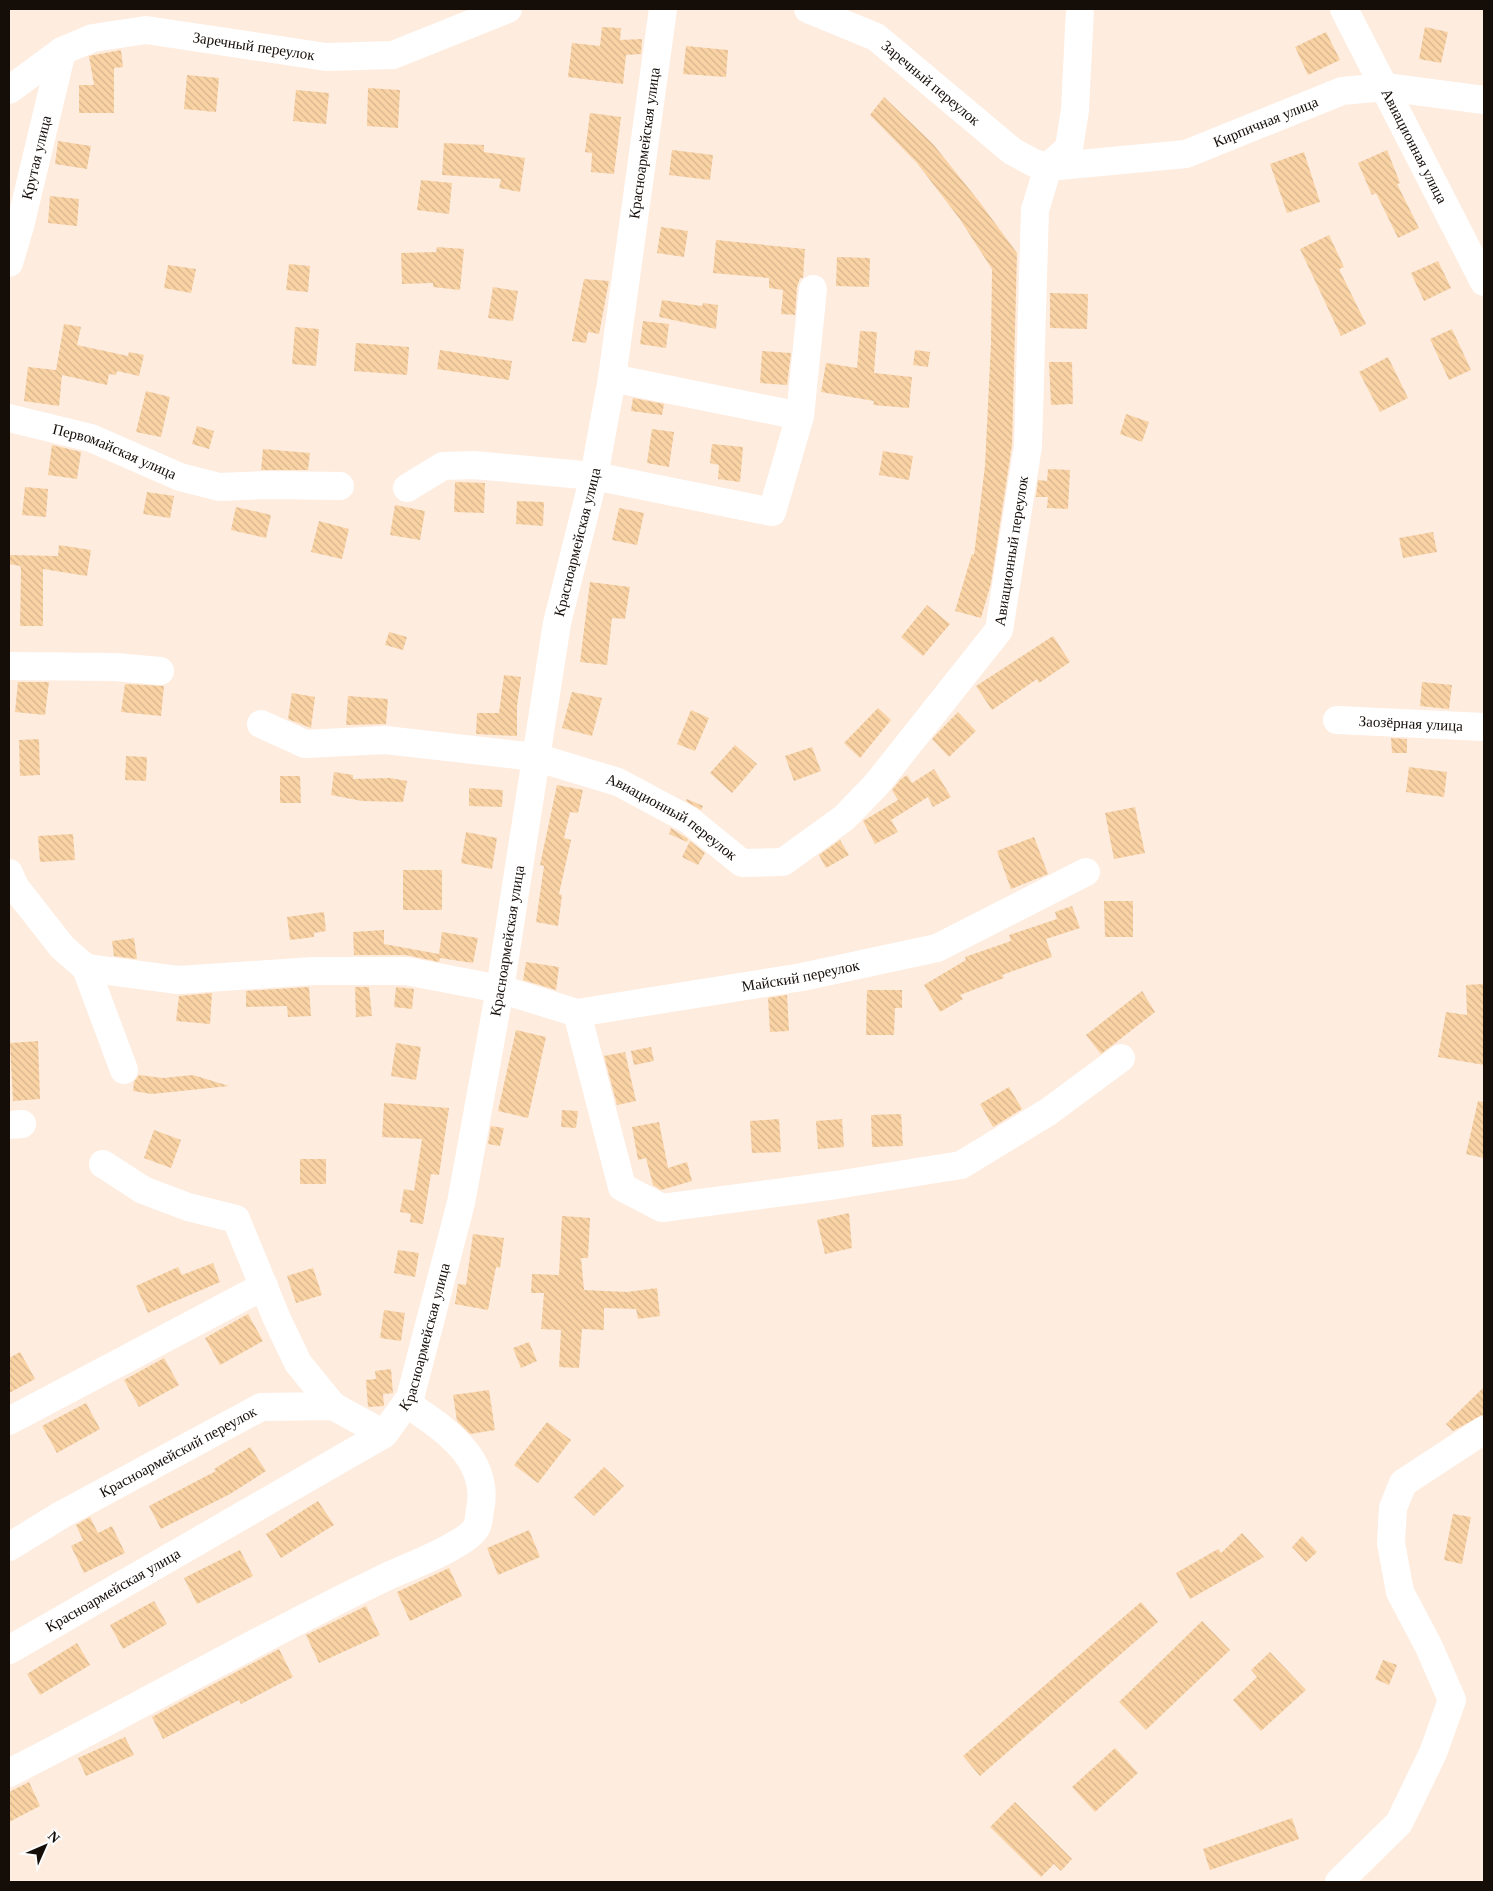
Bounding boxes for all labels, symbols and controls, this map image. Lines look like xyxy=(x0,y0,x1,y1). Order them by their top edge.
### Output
street label: Заречный переулок xyxy=(192,29,317,63)
street label: Заречный переулок xyxy=(878,37,984,129)
street label: Красноармейская улица xyxy=(626,66,663,220)
street label: Авиационная улица xyxy=(1378,86,1450,206)
street label: Кирпичная улица xyxy=(1211,93,1321,150)
street label: Крутая улица xyxy=(19,114,54,201)
street label: Первомайская улица xyxy=(51,421,179,483)
street label: Красноармейская улица xyxy=(551,466,603,618)
street label: Авиационный переулок xyxy=(992,474,1031,627)
street label: Заозёрная улица xyxy=(1358,713,1464,734)
street label: Авиационный переулок xyxy=(604,771,741,864)
street label: Красноармейская улица xyxy=(487,864,527,1018)
street label: Майский переулок xyxy=(740,957,861,995)
street label: Красноармейская улица xyxy=(396,1261,453,1414)
street label: Красноармейский переулок xyxy=(97,1403,260,1501)
street label: Красноармейская улица xyxy=(43,1545,183,1635)
north arrow xyxy=(20,1821,70,1871)
text: N xyxy=(45,1828,63,1846)

